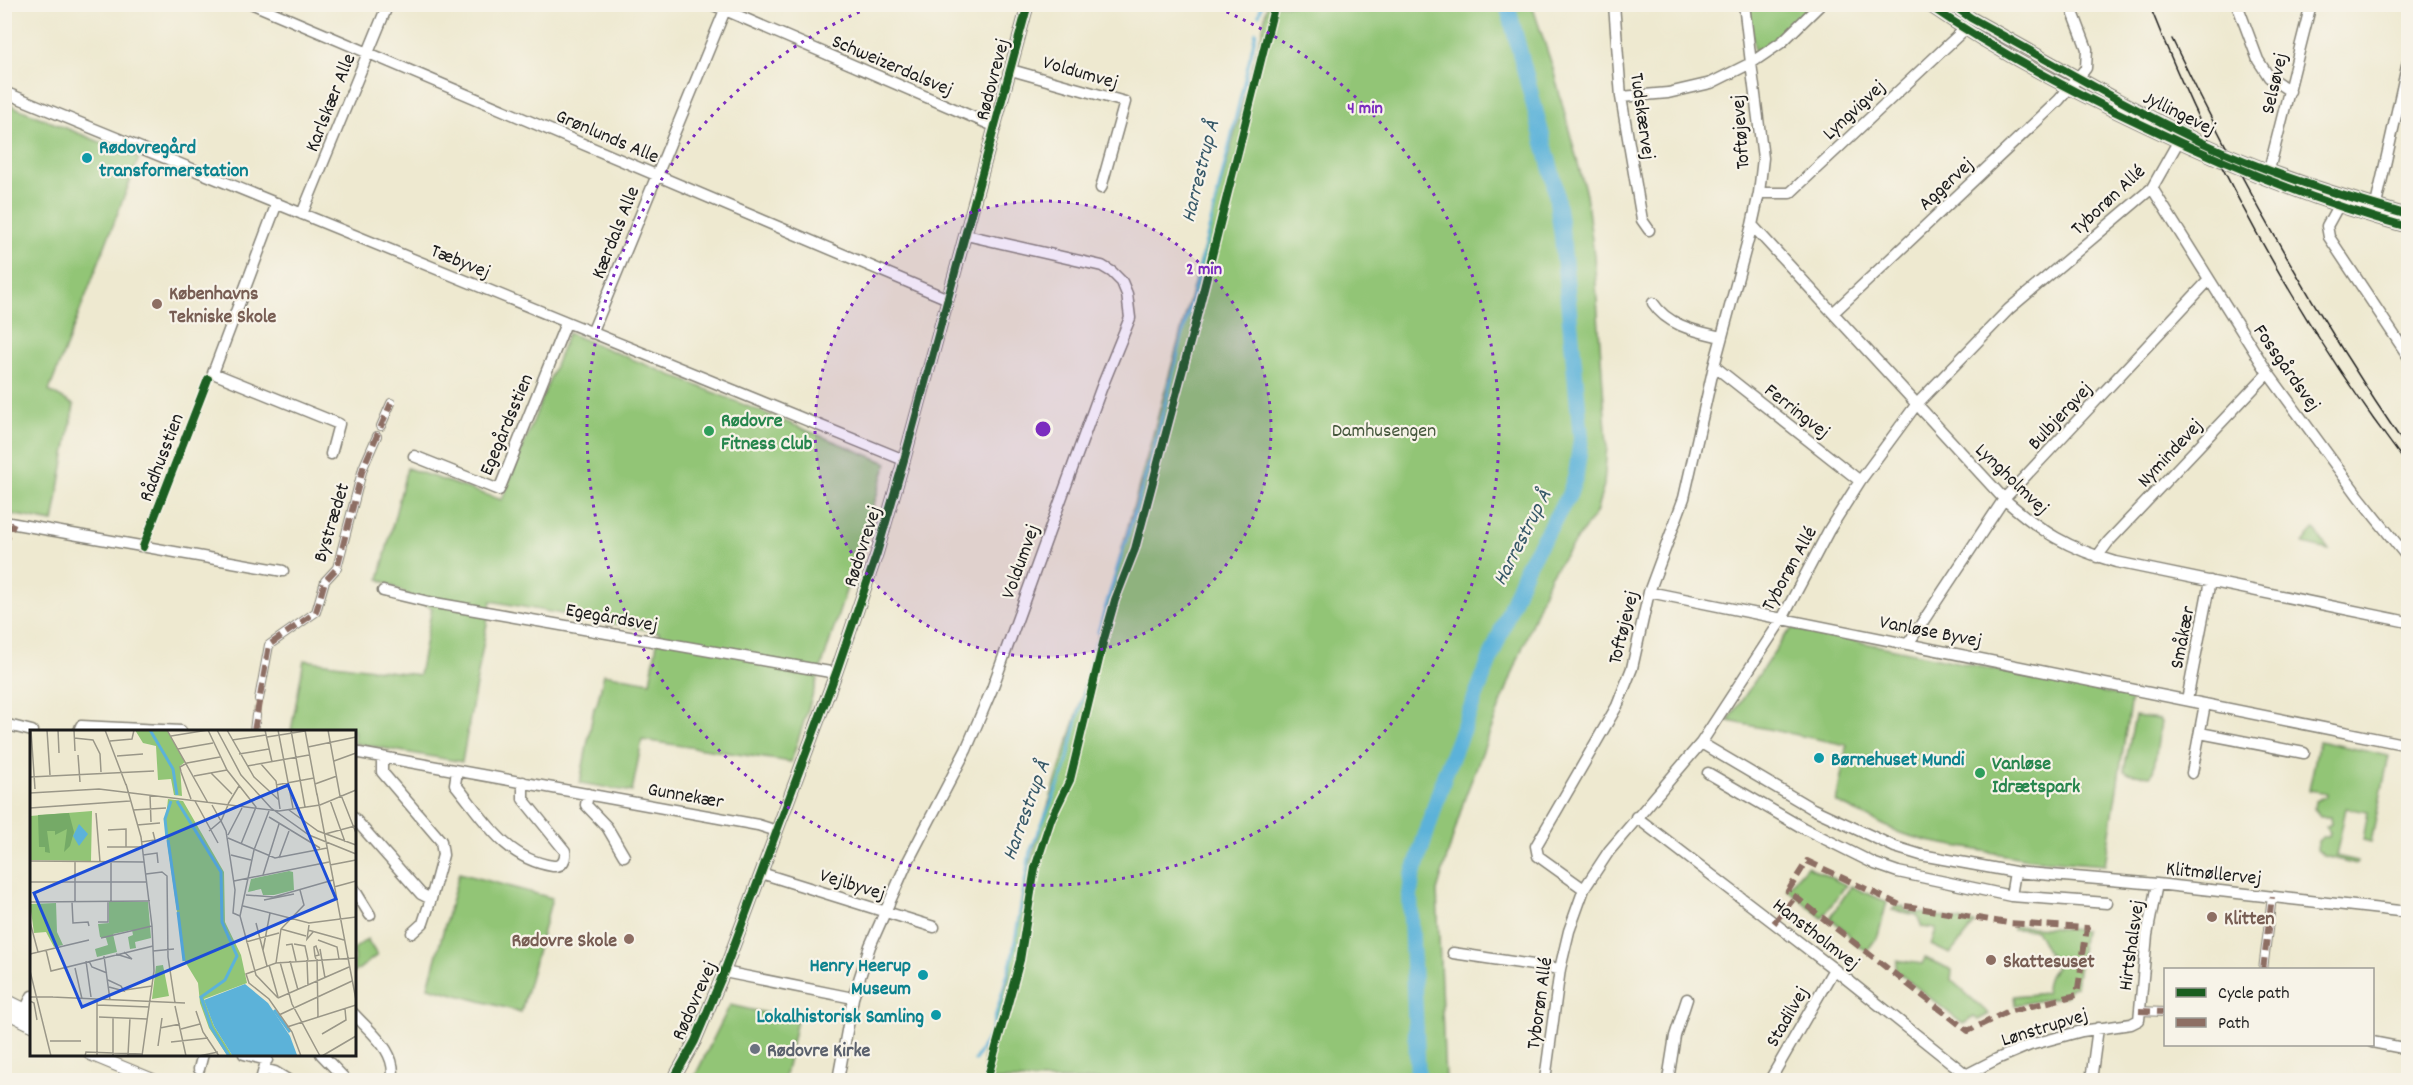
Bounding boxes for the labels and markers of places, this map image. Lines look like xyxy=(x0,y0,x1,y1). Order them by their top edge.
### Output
place label: Rødovregård transformerstation xyxy=(99,135,249,186)
marker: Rødovregård transformerstation xyxy=(80,151,94,165)
place label: Københavns Tekniske Skole xyxy=(169,281,277,332)
marker: Københavns Tekniske Skole xyxy=(150,297,164,311)
place label: Rødovre Fitness Club xyxy=(721,408,813,459)
centre of rings xyxy=(1033,419,1053,439)
marker: Rødovre Fitness Club xyxy=(702,424,716,438)
place label: Børnehuset Mundi xyxy=(1831,747,1965,775)
marker: Børnehuset Mundi xyxy=(1812,751,1826,765)
place label: Vanløse Idrætspark xyxy=(1992,751,2080,802)
marker: Vanløse Idrætspark xyxy=(1973,766,1987,780)
place label: Klitten xyxy=(2224,906,2274,934)
marker: Klitten xyxy=(2205,910,2219,924)
place label: Rødovre Skole xyxy=(511,928,617,956)
marker: Rødovre Skole xyxy=(622,932,636,946)
place label: Skattesuset xyxy=(2003,949,2095,977)
place label: Henry Heerup Museum xyxy=(810,953,911,1004)
marker: Skattesuset xyxy=(1984,953,1998,967)
marker: Henry Heerup Museum xyxy=(916,968,930,982)
place label: Lokalhistorisk Samling xyxy=(756,1004,924,1032)
marker: Lokalhistorisk Samling xyxy=(929,1008,943,1022)
place label: Rødovre Kirke xyxy=(767,1038,871,1066)
marker: Rødovre Kirke xyxy=(748,1042,762,1056)

